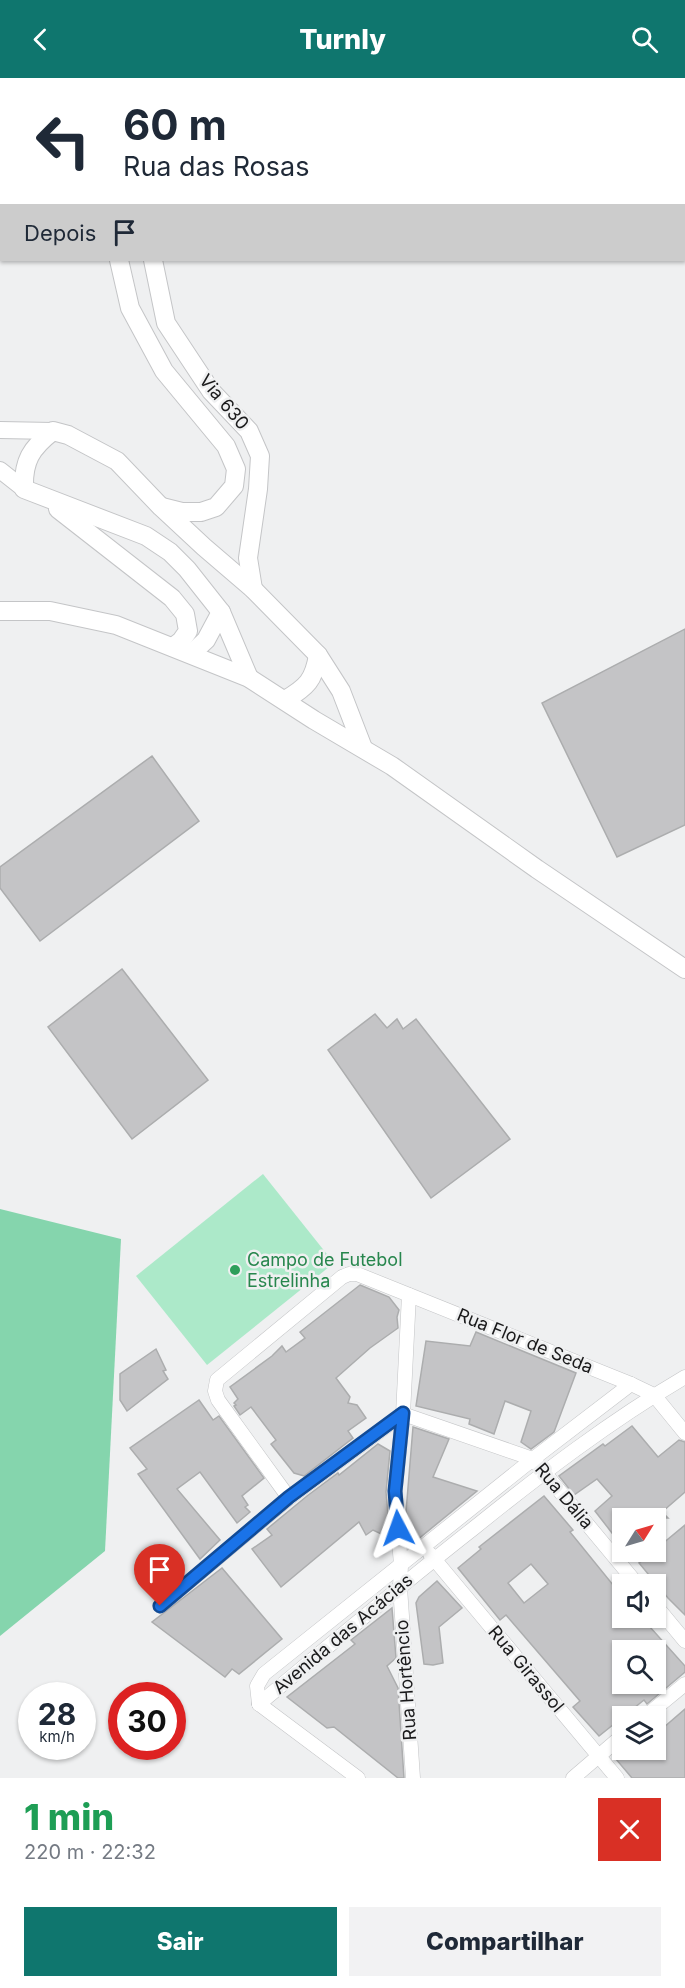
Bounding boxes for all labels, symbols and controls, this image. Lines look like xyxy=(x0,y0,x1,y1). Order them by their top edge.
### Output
icon: back xyxy=(24,23,57,56)
text: Turnly xyxy=(299,23,386,56)
icon: search xyxy=(628,23,661,56)
text: 60 m xyxy=(123,99,227,150)
icon: left xyxy=(24,102,102,180)
text: Rua das Rosas xyxy=(123,150,309,183)
icon: arrive xyxy=(108,216,141,249)
text: Depois xyxy=(24,220,96,246)
street label: Via 630 xyxy=(195,370,254,434)
place label: Campo de Futebol Estrelinha xyxy=(247,1249,403,1291)
marker: Campo de Futebol Estrelinha xyxy=(228,1263,242,1277)
street label: Rua Flor de Seda xyxy=(454,1304,596,1377)
street label: Rua Dália xyxy=(531,1459,598,1533)
position arrow xyxy=(366,1496,430,1560)
north arrow xyxy=(612,1508,666,1562)
map controls xyxy=(612,1508,666,1760)
pin xyxy=(134,1544,185,1606)
icon: arrive xyxy=(143,1553,176,1586)
street label: Avenida das Acácias xyxy=(269,1569,417,1698)
button: sound xyxy=(612,1574,666,1628)
street label: Rua Hortêncio xyxy=(391,1619,420,1741)
street label: Rua Girassol xyxy=(484,1621,569,1716)
button: search xyxy=(612,1640,666,1694)
speed limit sign: 30 xyxy=(108,1682,186,1760)
text: 28 xyxy=(38,1696,76,1732)
button: layers xyxy=(612,1706,666,1760)
text: km/h xyxy=(39,1727,75,1746)
text: 1 min xyxy=(24,1795,114,1839)
button: close xyxy=(598,1798,661,1861)
text: 220 m · 22:32 xyxy=(24,1840,156,1864)
button: Sair xyxy=(24,1907,337,1976)
button: Compartilhar xyxy=(349,1907,661,1976)

